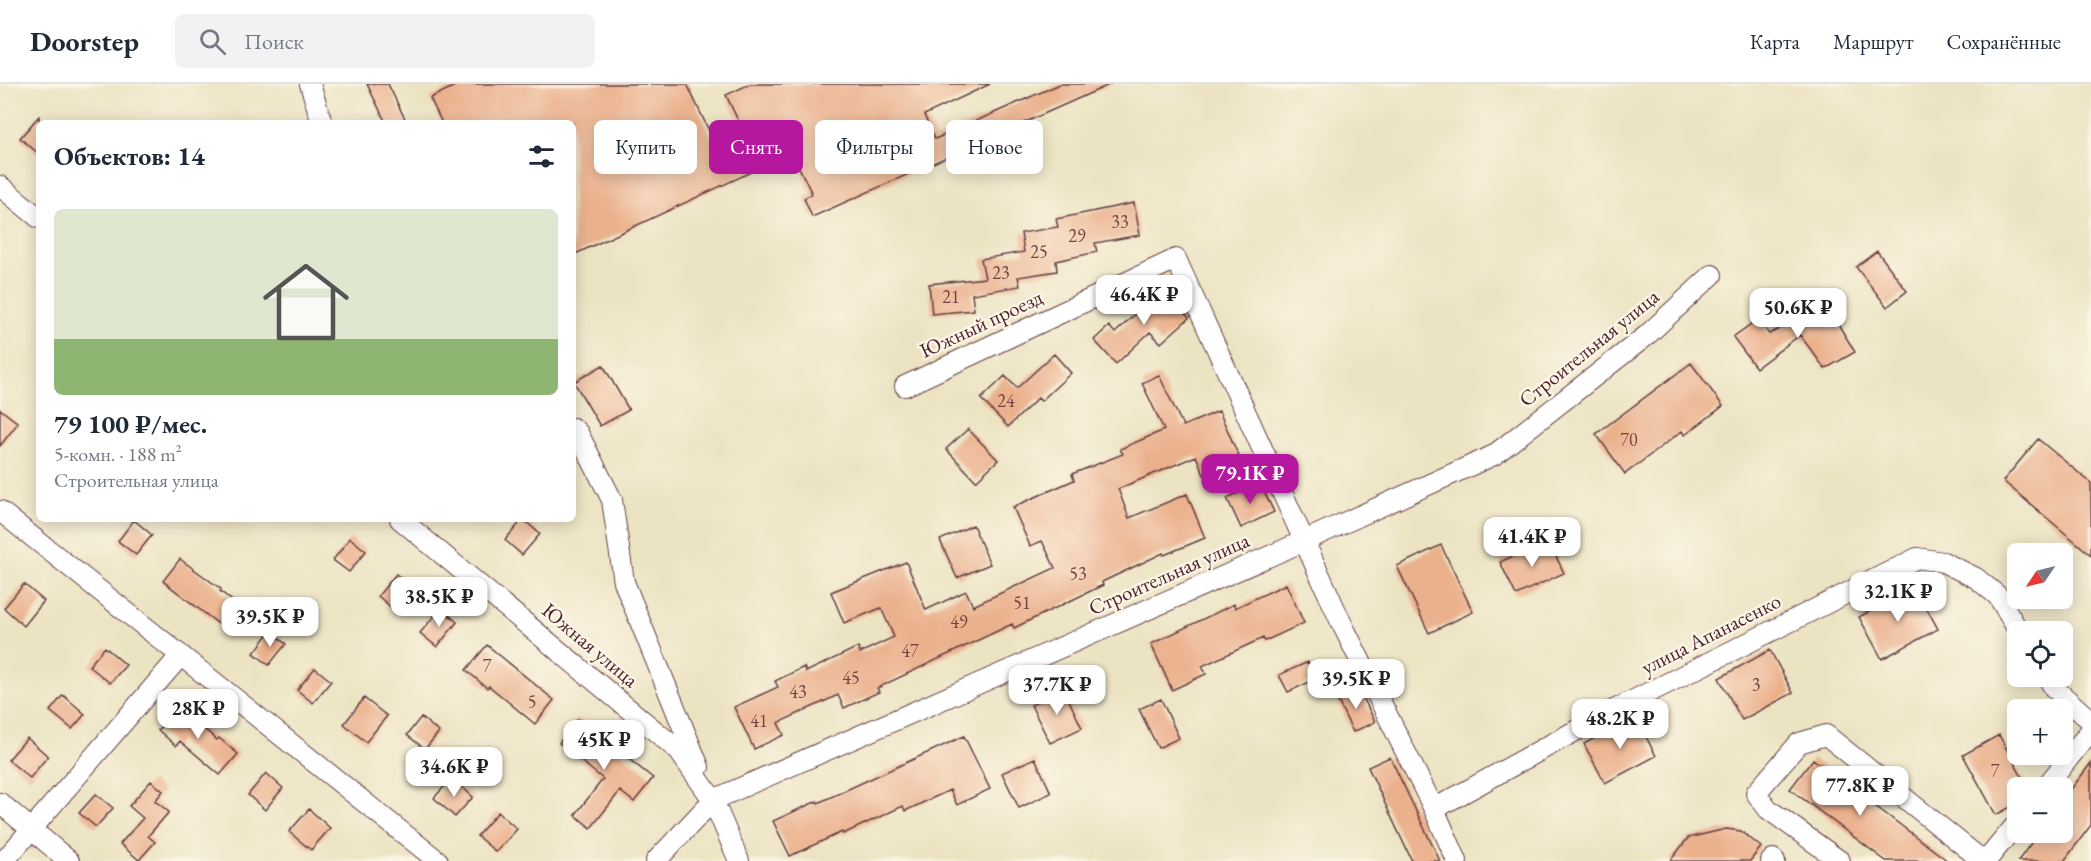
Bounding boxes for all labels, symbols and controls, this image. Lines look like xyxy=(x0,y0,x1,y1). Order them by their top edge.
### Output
search box xyxy=(175,14,595,68)
text: Doorstep xyxy=(30,23,139,59)
icon: search xyxy=(196,25,229,58)
text: Поиск xyxy=(244,27,304,56)
text: Карта xyxy=(1750,28,1800,55)
text: Маршрут xyxy=(1833,28,1914,55)
text: Сохранённые xyxy=(1947,28,2061,55)
chip: Купить xyxy=(594,120,697,174)
chip: Снять xyxy=(709,120,803,174)
chip: Фильтры xyxy=(815,120,934,174)
chip: Новое xyxy=(946,120,1043,174)
text: Объектов: 14 xyxy=(54,139,205,173)
icon: filters xyxy=(525,140,558,173)
house number: 33 xyxy=(1111,210,1129,233)
house number: 29 xyxy=(1068,224,1086,247)
house number: 25 xyxy=(1030,240,1048,263)
icon: home xyxy=(252,248,360,356)
house number: 23 xyxy=(992,261,1010,284)
pin: 46.4K ₽ xyxy=(1089,275,1199,326)
text: 46.4K ₽ xyxy=(1110,281,1178,307)
street label: Строительная улица xyxy=(1513,282,1665,413)
street label: Южный проезд xyxy=(915,283,1047,364)
house number: 21 xyxy=(942,285,960,308)
pin: 50.6K ₽ xyxy=(1743,288,1853,339)
text: 50.6K ₽ xyxy=(1764,294,1832,320)
house number: 24 xyxy=(997,389,1015,412)
text: 79 100 ₽/мес. xyxy=(54,407,207,441)
house number: 70 xyxy=(1620,428,1638,451)
text: 5-комн. · 188 m² xyxy=(54,441,182,467)
pin: 79.1K ₽ xyxy=(1195,454,1305,505)
text: 79.1K ₽ xyxy=(1216,460,1284,486)
text: Строительная улица xyxy=(54,467,219,493)
pin: 41.4K ₽ xyxy=(1477,517,1587,568)
text: 41.4K ₽ xyxy=(1498,523,1566,549)
street label: Строительная улица xyxy=(1084,526,1254,621)
north arrow xyxy=(2007,543,2073,609)
map controls xyxy=(2007,543,2073,843)
house number: 53 xyxy=(1069,562,1087,585)
pin: 32.1K ₽ xyxy=(1843,572,1953,623)
pin: 38.5K ₽ xyxy=(384,577,494,628)
text: 32.1K ₽ xyxy=(1864,578,1932,604)
text: 38.5K ₽ xyxy=(405,583,473,609)
street label: улица Апанасенко xyxy=(1636,587,1785,680)
house number: 51 xyxy=(1013,591,1031,614)
street label: Южная улица xyxy=(536,596,645,693)
pin: 39.5K ₽ xyxy=(215,597,325,648)
text: 39.5K ₽ xyxy=(236,603,304,629)
house number: 49 xyxy=(950,610,968,633)
button: locate xyxy=(2007,621,2073,687)
house number: 47 xyxy=(901,639,919,662)
house number: 7 xyxy=(483,654,492,677)
pin: 39.5K ₽ xyxy=(1301,659,1411,710)
pin: 37.7K ₽ xyxy=(1002,665,1112,716)
text: 39.5K ₽ xyxy=(1322,665,1390,691)
house number: 45 xyxy=(842,666,860,689)
text: 37.7K ₽ xyxy=(1023,671,1091,697)
house number: 3 xyxy=(1752,673,1760,696)
house number: 43 xyxy=(789,680,807,703)
pin: 28K ₽ xyxy=(156,689,240,740)
house number: 5 xyxy=(528,690,536,713)
text: 28K ₽ xyxy=(171,695,225,721)
pin: 48.2K ₽ xyxy=(1565,699,1675,750)
button: + xyxy=(2007,699,2073,765)
text: 48.2K ₽ xyxy=(1586,705,1654,731)
house number: 41 xyxy=(750,709,768,732)
pin: 45K ₽ xyxy=(562,720,646,771)
text: 45K ₽ xyxy=(577,726,631,752)
pin: 34.6K ₽ xyxy=(399,747,509,798)
text: 34.6K ₽ xyxy=(420,753,488,779)
house number: 7 xyxy=(1991,759,2000,782)
pin: 77.8K ₽ xyxy=(1805,766,1915,817)
text: 77.8K ₽ xyxy=(1826,772,1894,798)
button: − xyxy=(2007,777,2073,843)

